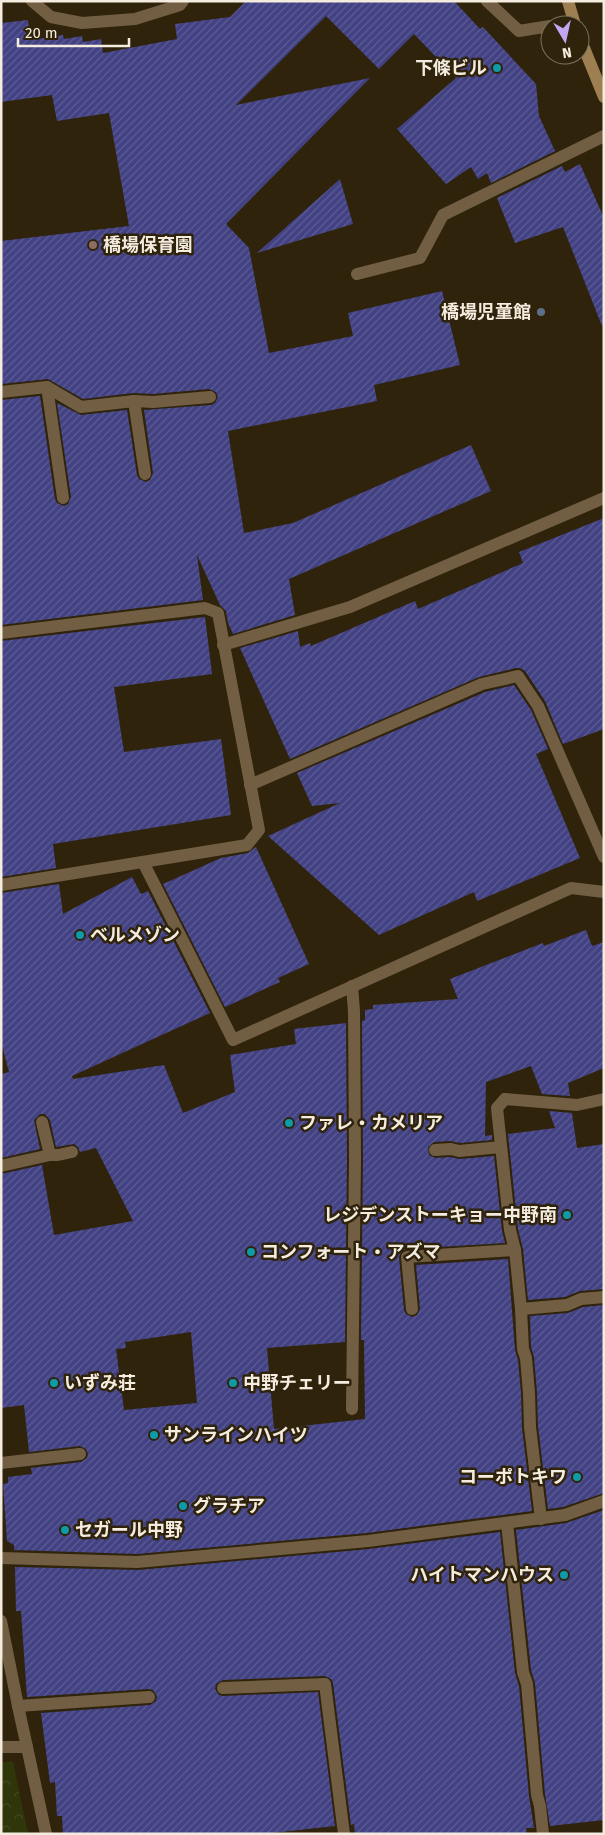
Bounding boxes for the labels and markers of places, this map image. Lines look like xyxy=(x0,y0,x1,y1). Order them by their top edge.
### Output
place label: 下條ビル xyxy=(415,57,487,79)
marker: 下條ビル xyxy=(491,62,503,74)
place label: 橋場保育園 xyxy=(103,234,193,256)
marker: 橋場保育園 xyxy=(87,239,99,251)
place label: 橋場児童館 xyxy=(441,301,531,323)
marker: 橋場児童館 xyxy=(535,306,547,318)
place label: ベルメゾン xyxy=(90,924,180,946)
marker: ベルメゾン xyxy=(74,929,86,941)
place label: ファレ・カメリア xyxy=(299,1112,443,1134)
marker: ファレ・カメリア xyxy=(283,1117,295,1129)
place label: レジデンストーキョー中野南 xyxy=(323,1204,557,1226)
marker: レジデンストーキョー中野南 xyxy=(561,1209,573,1221)
place label: コンフォート・アズマ xyxy=(261,1241,440,1263)
marker: コンフォート・アズマ xyxy=(245,1246,257,1258)
place label: いずみ荘 xyxy=(64,1372,136,1394)
place label: 中野チェリー xyxy=(243,1372,351,1394)
marker: いずみ荘 xyxy=(48,1377,60,1389)
marker: 中野チェリー xyxy=(227,1377,239,1389)
place label: サンラインハイツ xyxy=(164,1424,308,1446)
marker: サンラインハイツ xyxy=(148,1429,160,1441)
place label: コーポトキワ xyxy=(459,1466,567,1488)
marker: コーポトキワ xyxy=(571,1471,583,1483)
place label: グラチア xyxy=(193,1495,265,1517)
marker: グラチア xyxy=(177,1500,189,1512)
place label: セガール中野 xyxy=(75,1519,183,1541)
marker: セガール中野 xyxy=(59,1524,71,1536)
place label: ハイトマンハウス xyxy=(410,1564,554,1586)
marker: ハイトマンハウス xyxy=(558,1569,570,1581)

